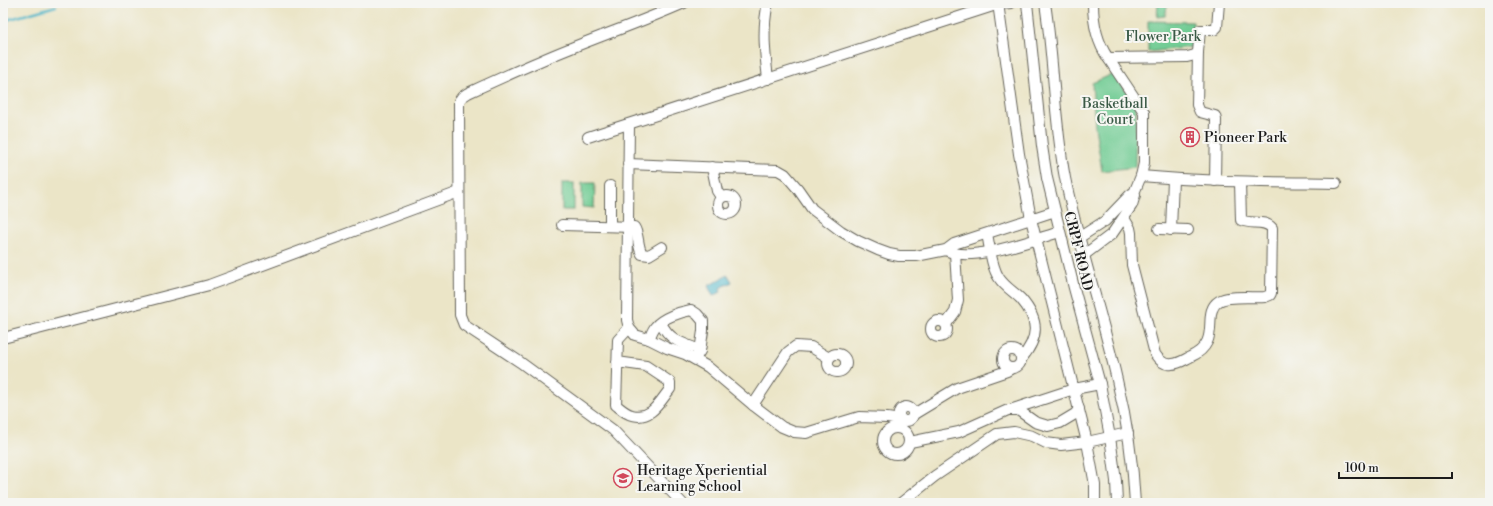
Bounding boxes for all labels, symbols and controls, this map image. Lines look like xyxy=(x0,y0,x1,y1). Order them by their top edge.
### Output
park label: Flower Park xyxy=(1125,28,1202,46)
park label: Basketball Court xyxy=(1081,95,1148,129)
building icon: Pioneer Park xyxy=(1179,126,1201,148)
place label: Pioneer Park xyxy=(1204,129,1287,147)
street label: CRPF ROAD xyxy=(1059,210,1097,293)
scale bar xyxy=(1339,454,1452,480)
text: 100 m xyxy=(1345,461,1379,476)
place label: Heritage Xperiential Learning School xyxy=(637,462,767,496)
school or university icon: Heritage Xperiential Learning School xyxy=(612,467,634,489)

